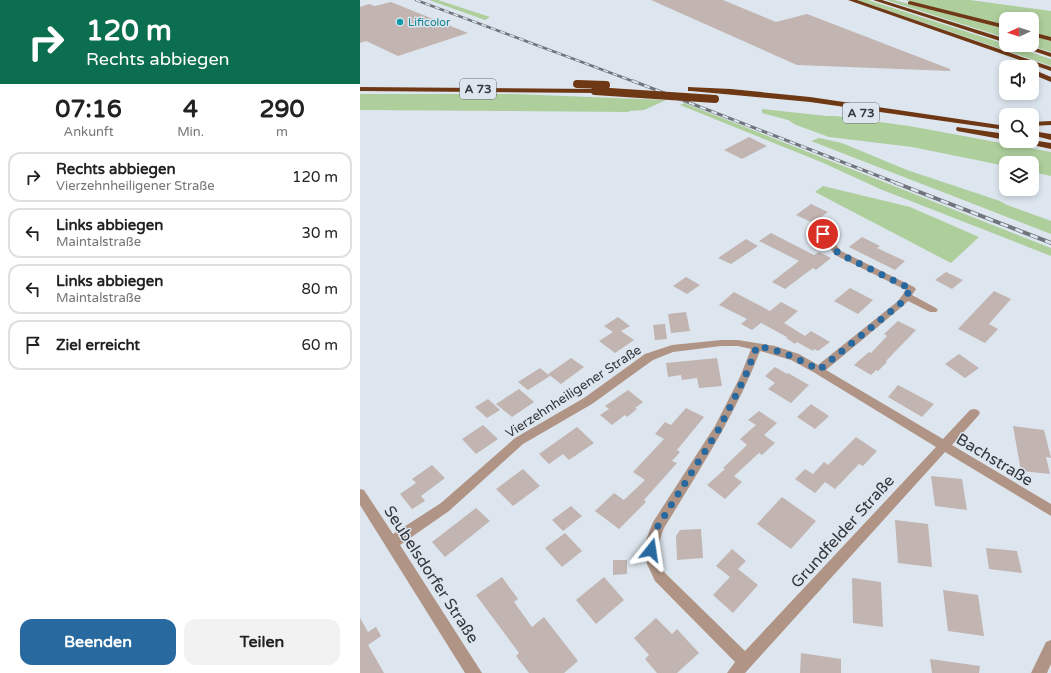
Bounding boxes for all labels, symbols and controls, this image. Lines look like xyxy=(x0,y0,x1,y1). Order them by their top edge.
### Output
north arrow xyxy=(999,12,1039,52)
map controls xyxy=(999,12,1039,196)
text: 120 m xyxy=(86,14,172,48)
icon: right xyxy=(20,16,72,68)
place label: Lificolor xyxy=(408,16,451,29)
marker: Lificolor xyxy=(395,17,405,27)
text: Rechts abbiegen xyxy=(86,48,230,70)
button: sound xyxy=(999,60,1039,100)
road number: A 73 xyxy=(460,79,496,99)
text: 07:16 xyxy=(55,95,122,124)
text: 4 xyxy=(183,95,198,124)
text: 290 xyxy=(259,95,305,124)
road number: A 73 xyxy=(843,103,879,123)
button: search xyxy=(999,108,1039,148)
text: Ankunft xyxy=(64,124,114,140)
text: Min. xyxy=(177,124,204,140)
text: m xyxy=(276,124,288,140)
button: layers xyxy=(999,156,1039,196)
text: Rechts abbiegen xyxy=(56,160,176,178)
icon: right xyxy=(22,166,44,188)
text: 120 m xyxy=(292,168,338,186)
text: Vierzehnheiligener Straße xyxy=(56,178,215,194)
text: Links abbiegen xyxy=(56,216,163,234)
pin xyxy=(806,217,840,251)
icon: left xyxy=(22,222,44,244)
icon: arrive xyxy=(812,223,834,245)
text: 30 m xyxy=(301,224,338,242)
text: Maintalstraße xyxy=(56,234,141,250)
text: Links abbiegen xyxy=(56,272,163,290)
icon: left xyxy=(22,278,44,300)
text: 80 m xyxy=(301,280,338,298)
text: Maintalstraße xyxy=(56,290,141,306)
icon: arrive xyxy=(22,334,44,356)
text: Ziel erreicht xyxy=(56,336,140,354)
text: 60 m xyxy=(301,336,338,354)
street label: Vierzehnheiligener Straße xyxy=(503,342,644,442)
street label: Bachstraße xyxy=(952,429,1036,491)
street label: Grundfelder Straße xyxy=(787,471,899,592)
street label: Seubelsdorfer Straße xyxy=(379,502,483,647)
position arrow xyxy=(630,529,672,571)
button: Beenden xyxy=(20,619,176,665)
button: Teilen xyxy=(184,619,340,665)

